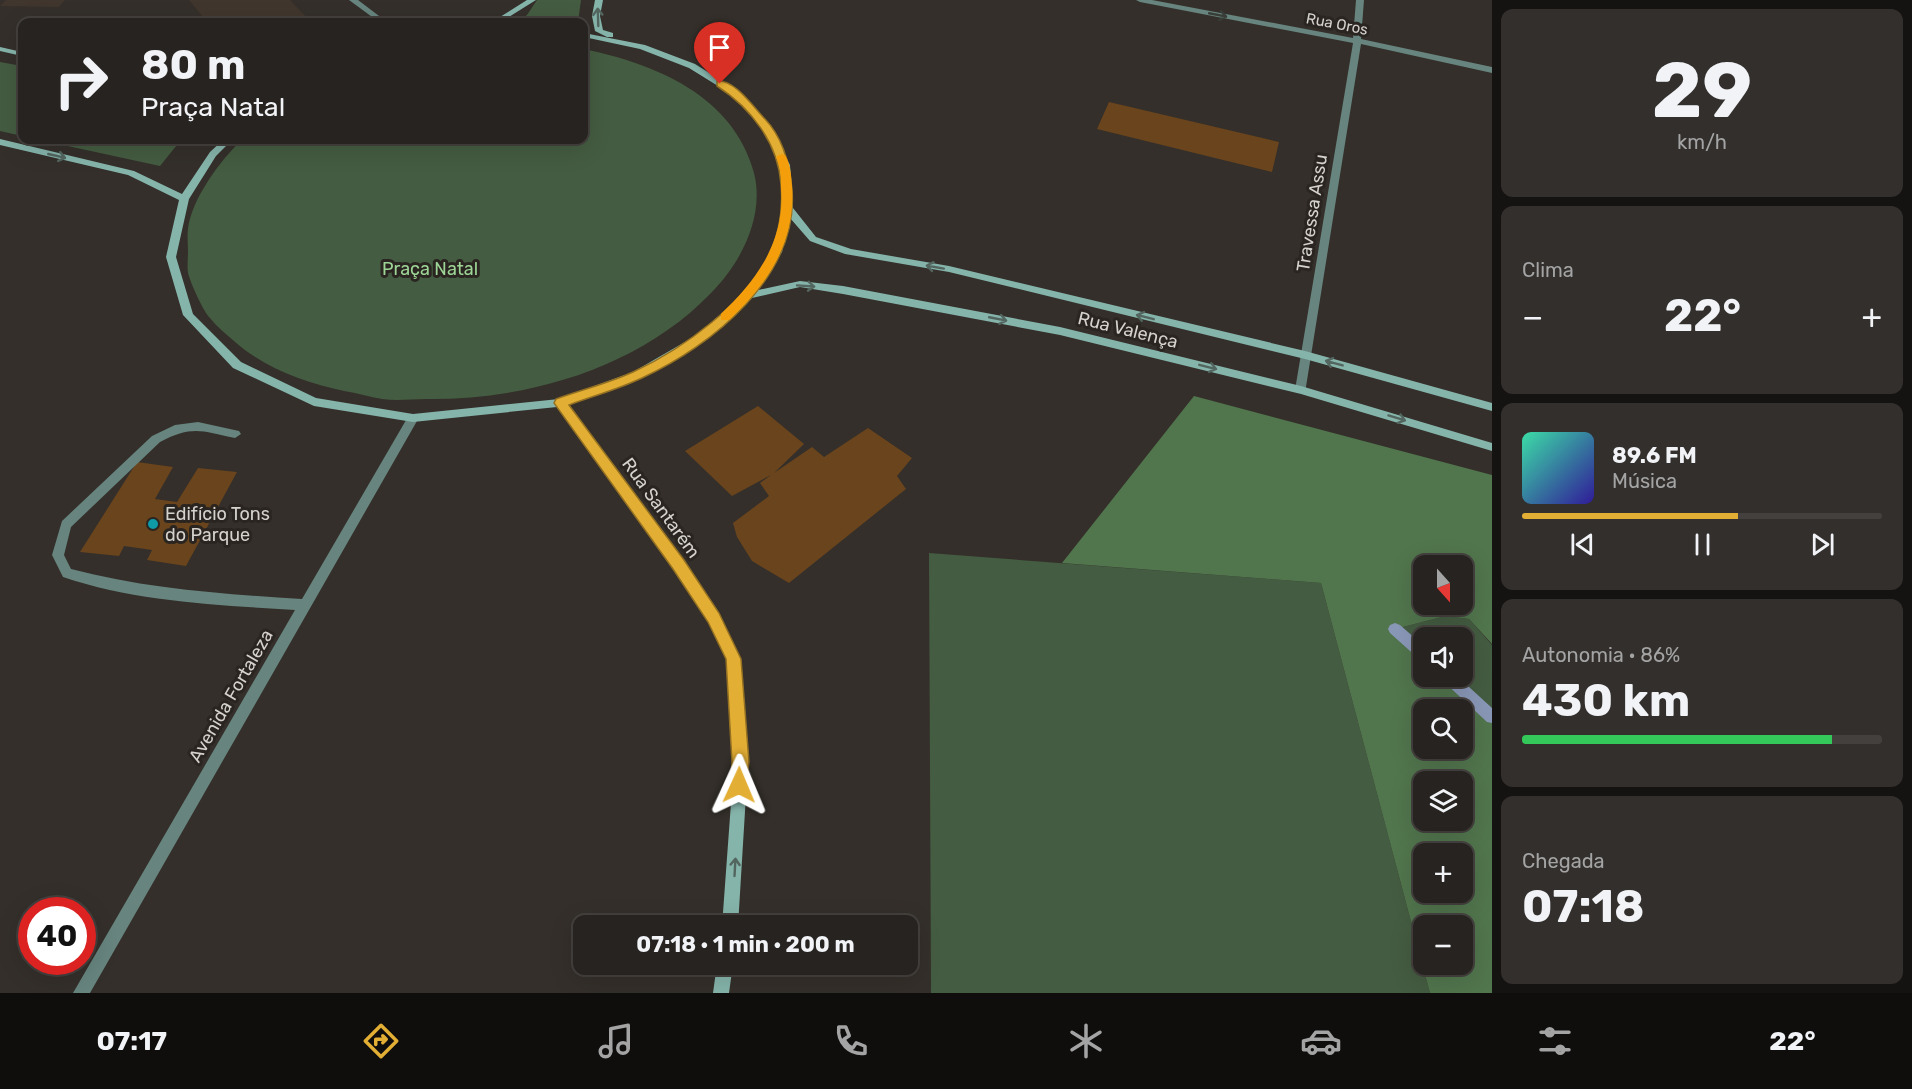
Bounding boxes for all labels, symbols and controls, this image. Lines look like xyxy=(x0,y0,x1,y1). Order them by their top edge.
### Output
one-way arrow xyxy=(592,8,604,28)
street label: Rua Oros xyxy=(1304,9,1370,39)
one-way arrow xyxy=(1208,10,1227,21)
pin xyxy=(694,22,745,84)
icon: arrive xyxy=(703,31,736,64)
text: 80 m xyxy=(141,40,245,90)
icon: right xyxy=(42,42,120,120)
text: 29 xyxy=(1652,44,1752,137)
text: Praça Natal xyxy=(141,91,285,123)
text: km/h xyxy=(1677,130,1727,154)
one-way arrow xyxy=(47,150,66,162)
street label: Travessa Assu xyxy=(1292,153,1332,273)
park label: Praça Natal xyxy=(382,258,478,280)
text: Clima xyxy=(1522,258,1574,282)
one-way arrow xyxy=(925,261,945,272)
one-way arrow xyxy=(796,280,815,291)
text: 22° xyxy=(1664,289,1741,342)
text: − xyxy=(1522,297,1543,336)
text: + xyxy=(1861,297,1882,336)
street label: Rua Valença xyxy=(1076,307,1180,353)
one-way arrow xyxy=(1136,310,1155,322)
one-way arrow xyxy=(988,314,1007,325)
one-way arrow xyxy=(1325,357,1344,369)
one-way arrow xyxy=(1199,362,1218,374)
one-way arrow xyxy=(1387,413,1406,424)
text: 89.6 FM xyxy=(1612,442,1697,469)
street label: Rua Santarém xyxy=(617,454,705,562)
text: Música xyxy=(1612,469,1677,493)
place label: Edifício Tons do Parque xyxy=(165,503,270,546)
marker: Edifício Tons do Parque xyxy=(146,517,160,531)
icon: previous xyxy=(1566,528,1599,561)
icon: pause xyxy=(1686,528,1719,561)
icon: next xyxy=(1806,528,1839,561)
north arrow xyxy=(1413,555,1473,615)
map controls xyxy=(1413,555,1473,975)
street label: Avenida Fortaleza xyxy=(184,626,278,766)
button: sound xyxy=(1413,627,1473,687)
text: Autonomia · 86% xyxy=(1522,643,1680,667)
text: 430 km xyxy=(1522,674,1690,727)
button: search xyxy=(1413,699,1473,759)
position arrow xyxy=(707,753,771,817)
button: layers xyxy=(1413,771,1473,831)
button: + xyxy=(1413,843,1473,903)
text: Chegada xyxy=(1522,849,1605,873)
one-way arrow xyxy=(729,858,740,878)
text: 07:18 xyxy=(1522,880,1644,933)
speed limit sign: 40 xyxy=(18,897,96,975)
button: − xyxy=(1413,915,1473,975)
text: 07:18 · 1 min · 200 m xyxy=(636,931,855,958)
icon: directions xyxy=(360,1020,402,1062)
icon: music xyxy=(595,1020,637,1062)
icon: phone xyxy=(830,1020,872,1062)
icon: climate xyxy=(1065,1020,1107,1062)
icon: car xyxy=(1300,1020,1342,1062)
icon: filters xyxy=(1534,1020,1576,1062)
text: 07:17 xyxy=(96,1025,167,1057)
text: 22° xyxy=(1769,1025,1815,1057)

